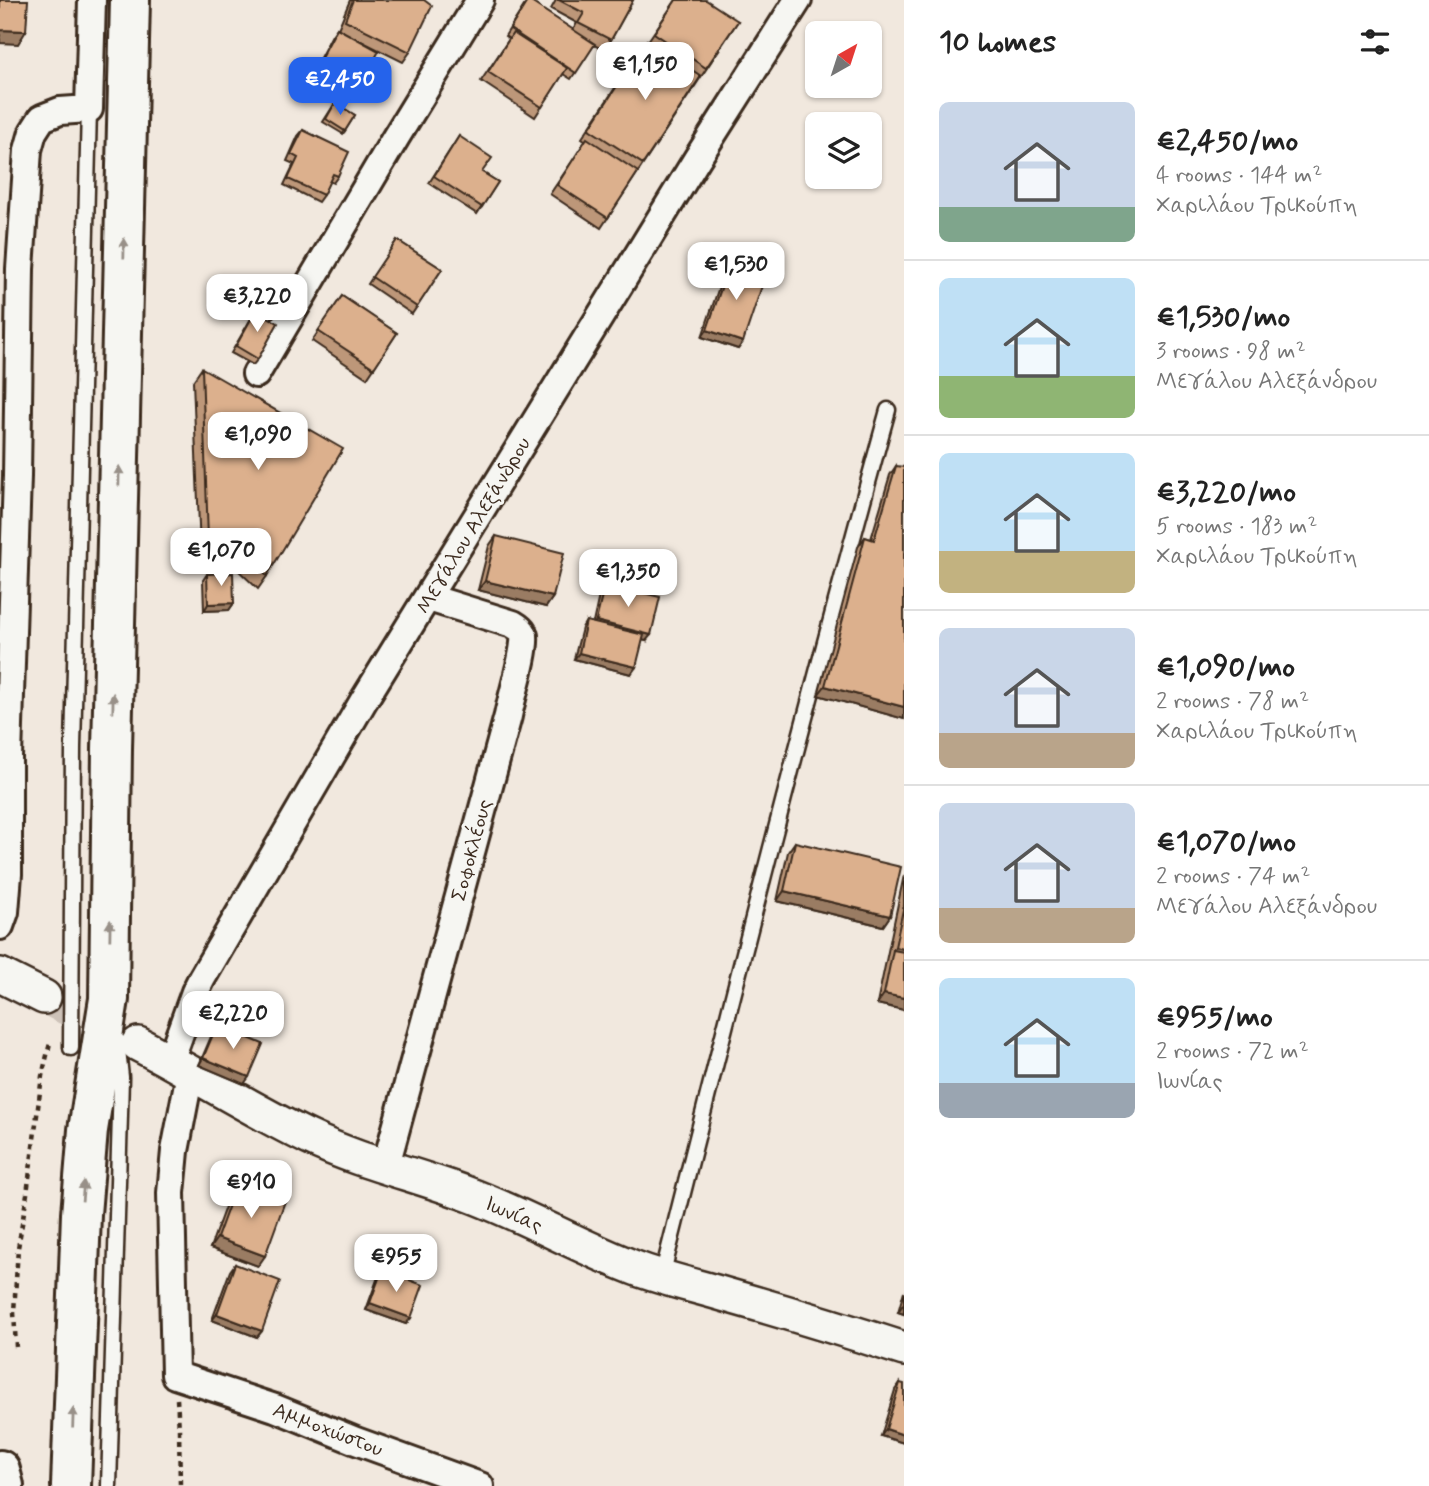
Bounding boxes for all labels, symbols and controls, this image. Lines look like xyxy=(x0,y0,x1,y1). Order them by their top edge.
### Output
north arrow xyxy=(805,21,882,98)
map controls xyxy=(805,21,882,189)
text: 10 homes xyxy=(939,23,1056,62)
icon: filters xyxy=(1356,23,1394,61)
pin: €1,150 xyxy=(588,42,702,102)
text: €1,150 xyxy=(612,50,678,80)
pin: €2,450 xyxy=(283,58,397,117)
text: €2,450 xyxy=(305,65,375,95)
button: layers xyxy=(805,112,882,189)
text: €2,450/mo xyxy=(1156,122,1298,161)
icon: home xyxy=(995,130,1079,214)
text: 4 rooms · 144 m² xyxy=(1156,161,1323,191)
text: Χαριλάου Τρικούπη xyxy=(1156,191,1357,221)
one-way arrow xyxy=(118,237,130,259)
pin: €1,530 xyxy=(679,243,793,302)
text: €1,530 xyxy=(704,250,768,280)
pin: €3,220 xyxy=(200,274,314,334)
text: €3,220 xyxy=(222,282,292,312)
text: €1,530/mo xyxy=(1156,298,1290,337)
icon: home xyxy=(995,306,1079,390)
text: 3 rooms · 98 m² xyxy=(1156,337,1306,367)
text: Μεγάλου Αλεξάνδρου xyxy=(1156,367,1377,397)
pin: €1,090 xyxy=(201,412,315,472)
text: €1,090 xyxy=(224,420,292,450)
street label: Μεγάλου Αλεξάνδρου xyxy=(410,432,538,619)
one-way arrow xyxy=(113,464,124,486)
text: €3,220/mo xyxy=(1156,473,1296,512)
icon: home xyxy=(995,481,1079,565)
text: 5 rooms · 183 m² xyxy=(1156,512,1317,542)
pin: €1,070 xyxy=(164,528,278,588)
text: €1,070 xyxy=(186,536,256,566)
text: Χαριλάου Τρικούπη xyxy=(1156,542,1357,572)
pin: €1,350 xyxy=(571,550,685,609)
text: €1,350 xyxy=(595,557,661,587)
text: €1,090/mo xyxy=(1156,648,1295,687)
icon: home xyxy=(995,656,1079,740)
text: 2 rooms · 78 m² xyxy=(1156,687,1309,717)
one-way arrow xyxy=(108,692,119,714)
text: Χαριλάου Τρικούπη xyxy=(1156,717,1357,747)
street label: Σοφοκλέους xyxy=(444,796,499,904)
text: €1,070/mo xyxy=(1156,823,1296,862)
icon: home xyxy=(995,831,1079,915)
text: 2 rooms · 74 m² xyxy=(1156,862,1311,892)
text: Μεγάλου Αλεξάνδρου xyxy=(1156,892,1377,922)
one-way arrow xyxy=(104,919,116,941)
pin: €2,220 xyxy=(176,992,290,1051)
text: €955/mo xyxy=(1156,998,1273,1037)
text: €2,220 xyxy=(198,999,268,1029)
icon: home xyxy=(995,1006,1079,1090)
text: 2 rooms · 72 m² xyxy=(1156,1037,1309,1067)
text: Ιωνίας xyxy=(1156,1067,1223,1097)
pin: €910 xyxy=(210,1160,292,1220)
text: €910 xyxy=(226,1168,276,1198)
one-way arrow xyxy=(78,1179,89,1201)
street label: Ιωνίας xyxy=(480,1190,547,1240)
pin: €955 xyxy=(355,1234,437,1294)
text: €955 xyxy=(370,1242,422,1272)
street label: Αμμοχώστου xyxy=(269,1396,387,1464)
one-way arrow xyxy=(68,1407,79,1429)

